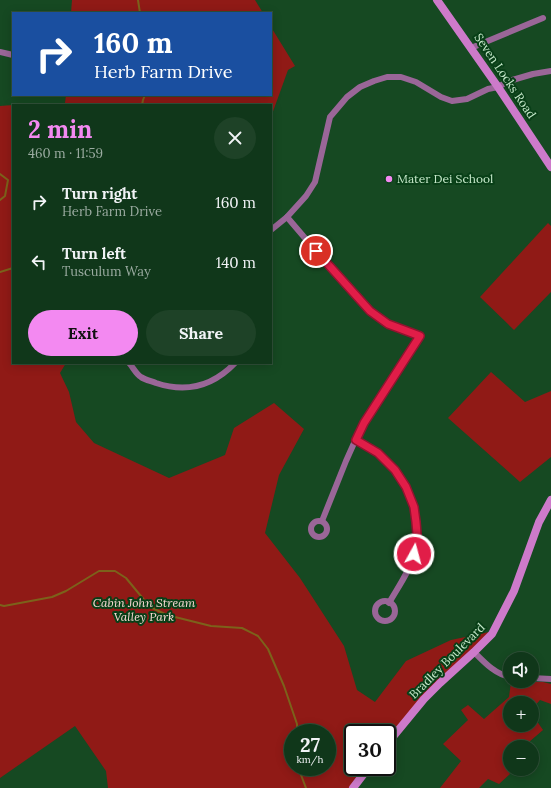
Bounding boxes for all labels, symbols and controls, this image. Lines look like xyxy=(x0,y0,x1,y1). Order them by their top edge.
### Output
text: 160 m xyxy=(94,25,172,61)
icon: right xyxy=(28,28,80,80)
street label: Seven Locks Road xyxy=(471,30,539,121)
text: Herb Farm Drive xyxy=(94,60,232,83)
text: 2 min xyxy=(28,114,92,145)
button: close xyxy=(214,117,256,159)
text: 460 m · 11:59 xyxy=(28,145,103,162)
place label: Mater Dei School xyxy=(397,171,493,186)
marker: Mater Dei School xyxy=(384,174,394,184)
text: Turn right xyxy=(62,184,138,203)
icon: right xyxy=(28,191,50,213)
text: 160 m xyxy=(215,193,256,212)
text: Herb Farm Drive xyxy=(62,203,162,220)
pin xyxy=(299,234,333,268)
icon: arrive xyxy=(305,240,327,262)
text: Turn left xyxy=(62,244,126,263)
icon: left xyxy=(28,251,50,273)
text: 140 m xyxy=(216,253,256,272)
text: Tusculum Way xyxy=(62,263,151,280)
button: Exit xyxy=(28,310,138,356)
button: Share xyxy=(146,310,256,356)
position arrow xyxy=(393,533,435,575)
park label: Cabin John Stream Valley Park xyxy=(93,595,196,624)
street label: Bradley Boulevard xyxy=(406,620,488,702)
map controls xyxy=(503,652,539,776)
button: sound xyxy=(503,652,539,688)
button: + xyxy=(503,696,539,732)
speed limit sign: 30 xyxy=(344,724,396,776)
text: 27 xyxy=(300,732,320,757)
button: − xyxy=(503,740,539,776)
text: km/h xyxy=(296,753,324,766)

